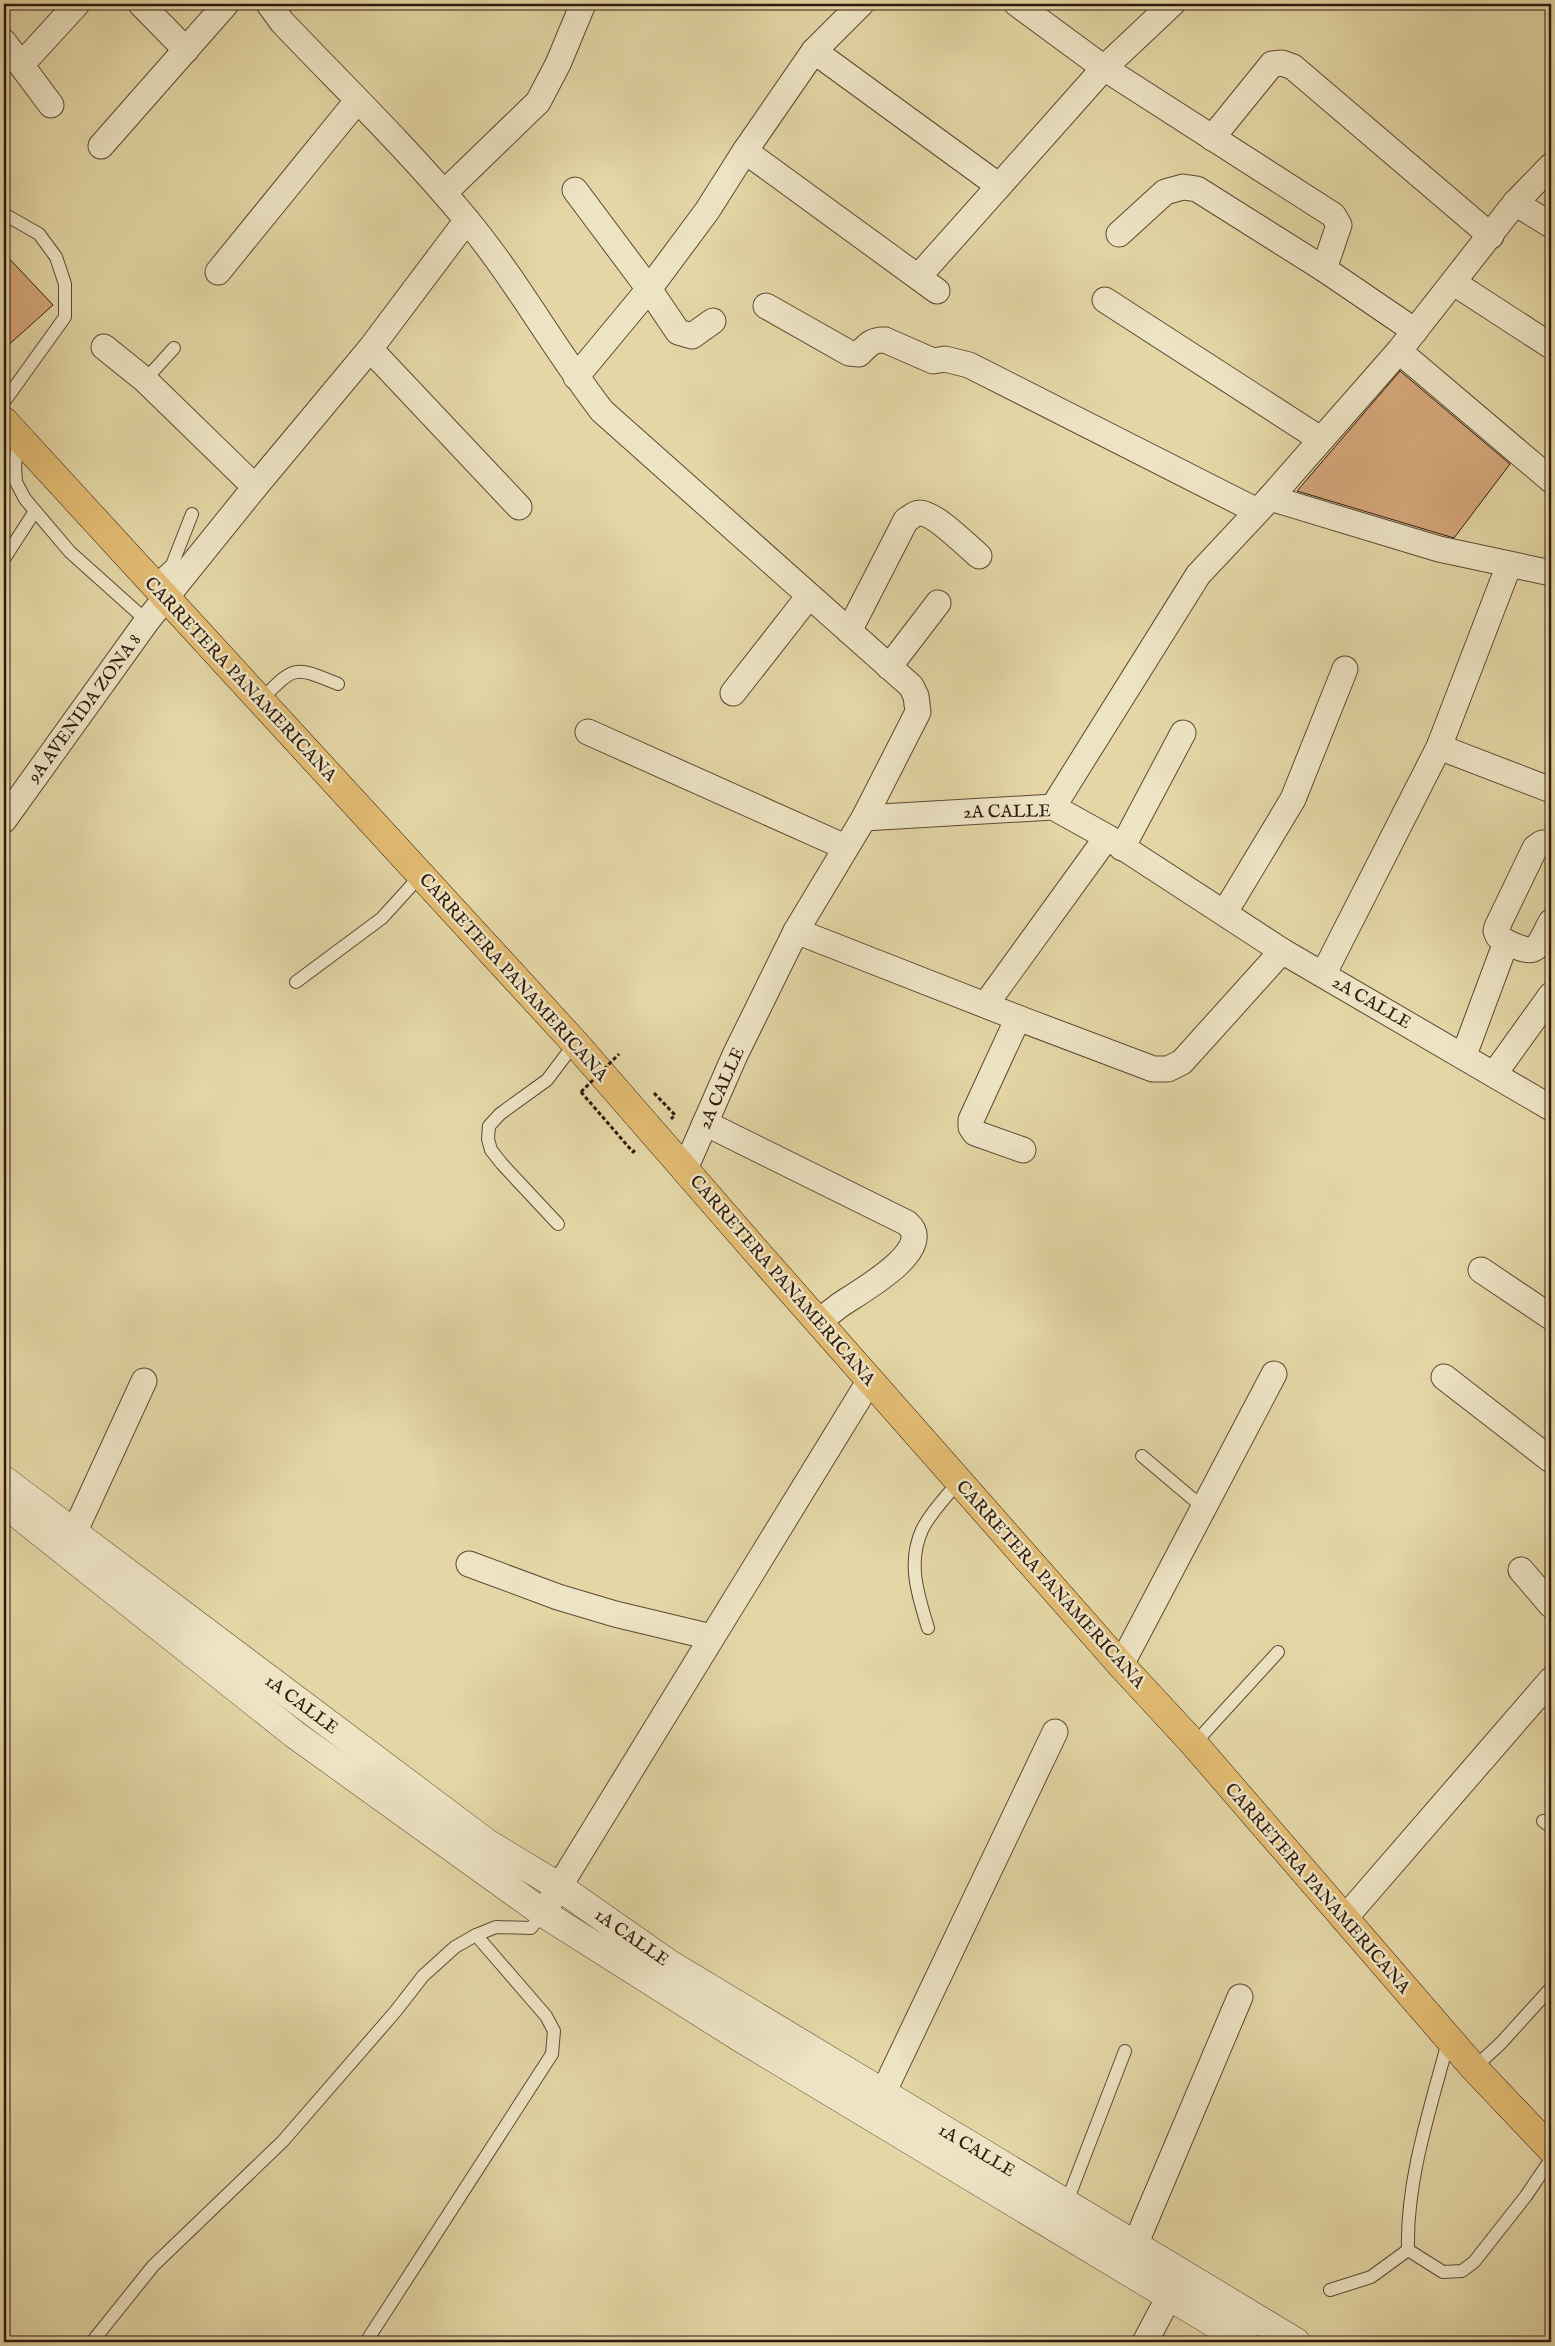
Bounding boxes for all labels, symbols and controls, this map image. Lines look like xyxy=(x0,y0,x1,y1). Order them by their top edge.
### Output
street label: CARRETERA PANAMERICANA xyxy=(139,573,342,788)
street label: 9A AVENIDA ZONA 8 xyxy=(23,630,147,789)
street label: 2A CALLE xyxy=(963,800,1051,825)
street label: CARRETERA PANAMERICANA xyxy=(413,869,613,1087)
street label: 2A CALLE xyxy=(1328,971,1415,1035)
street label: 2A CALLE xyxy=(694,1044,751,1133)
street label: CARRETERA PANAMERICANA xyxy=(684,1171,880,1392)
street label: CARRETERA PANAMERICANA xyxy=(950,1476,1150,1694)
street label: 1A CALLE xyxy=(260,1670,342,1740)
street label: CARRETERA PANAMERICANA xyxy=(1219,1779,1415,2000)
street label: 1A CALLE xyxy=(589,1904,673,1972)
street label: 1A CALLE xyxy=(934,2119,1019,2183)

